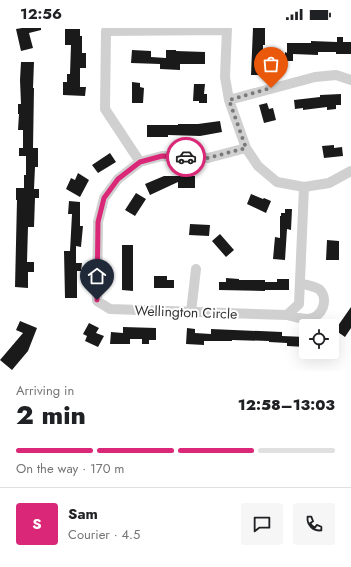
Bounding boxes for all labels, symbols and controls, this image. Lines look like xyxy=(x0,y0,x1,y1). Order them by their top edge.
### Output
text: 12:56 xyxy=(20,3,62,25)
pin xyxy=(254,47,288,88)
icon: bag xyxy=(260,53,282,75)
courier xyxy=(166,137,206,177)
icon: car xyxy=(175,146,197,168)
pin xyxy=(80,259,114,300)
icon: home xyxy=(86,265,108,287)
street label: Wellington Circle xyxy=(134,300,238,324)
map controls xyxy=(299,319,339,359)
button: locate xyxy=(299,319,339,359)
text: Arriving in xyxy=(16,381,74,400)
text: 12:58–13:03 xyxy=(238,394,335,416)
text: 2 min xyxy=(16,396,86,434)
text: On the way · 170 m xyxy=(16,459,125,478)
text: Sam xyxy=(68,503,98,525)
button: chat xyxy=(241,503,283,545)
button: phone xyxy=(293,503,335,545)
text: S xyxy=(32,513,42,535)
text: Courier · 4.5 xyxy=(68,525,140,544)

